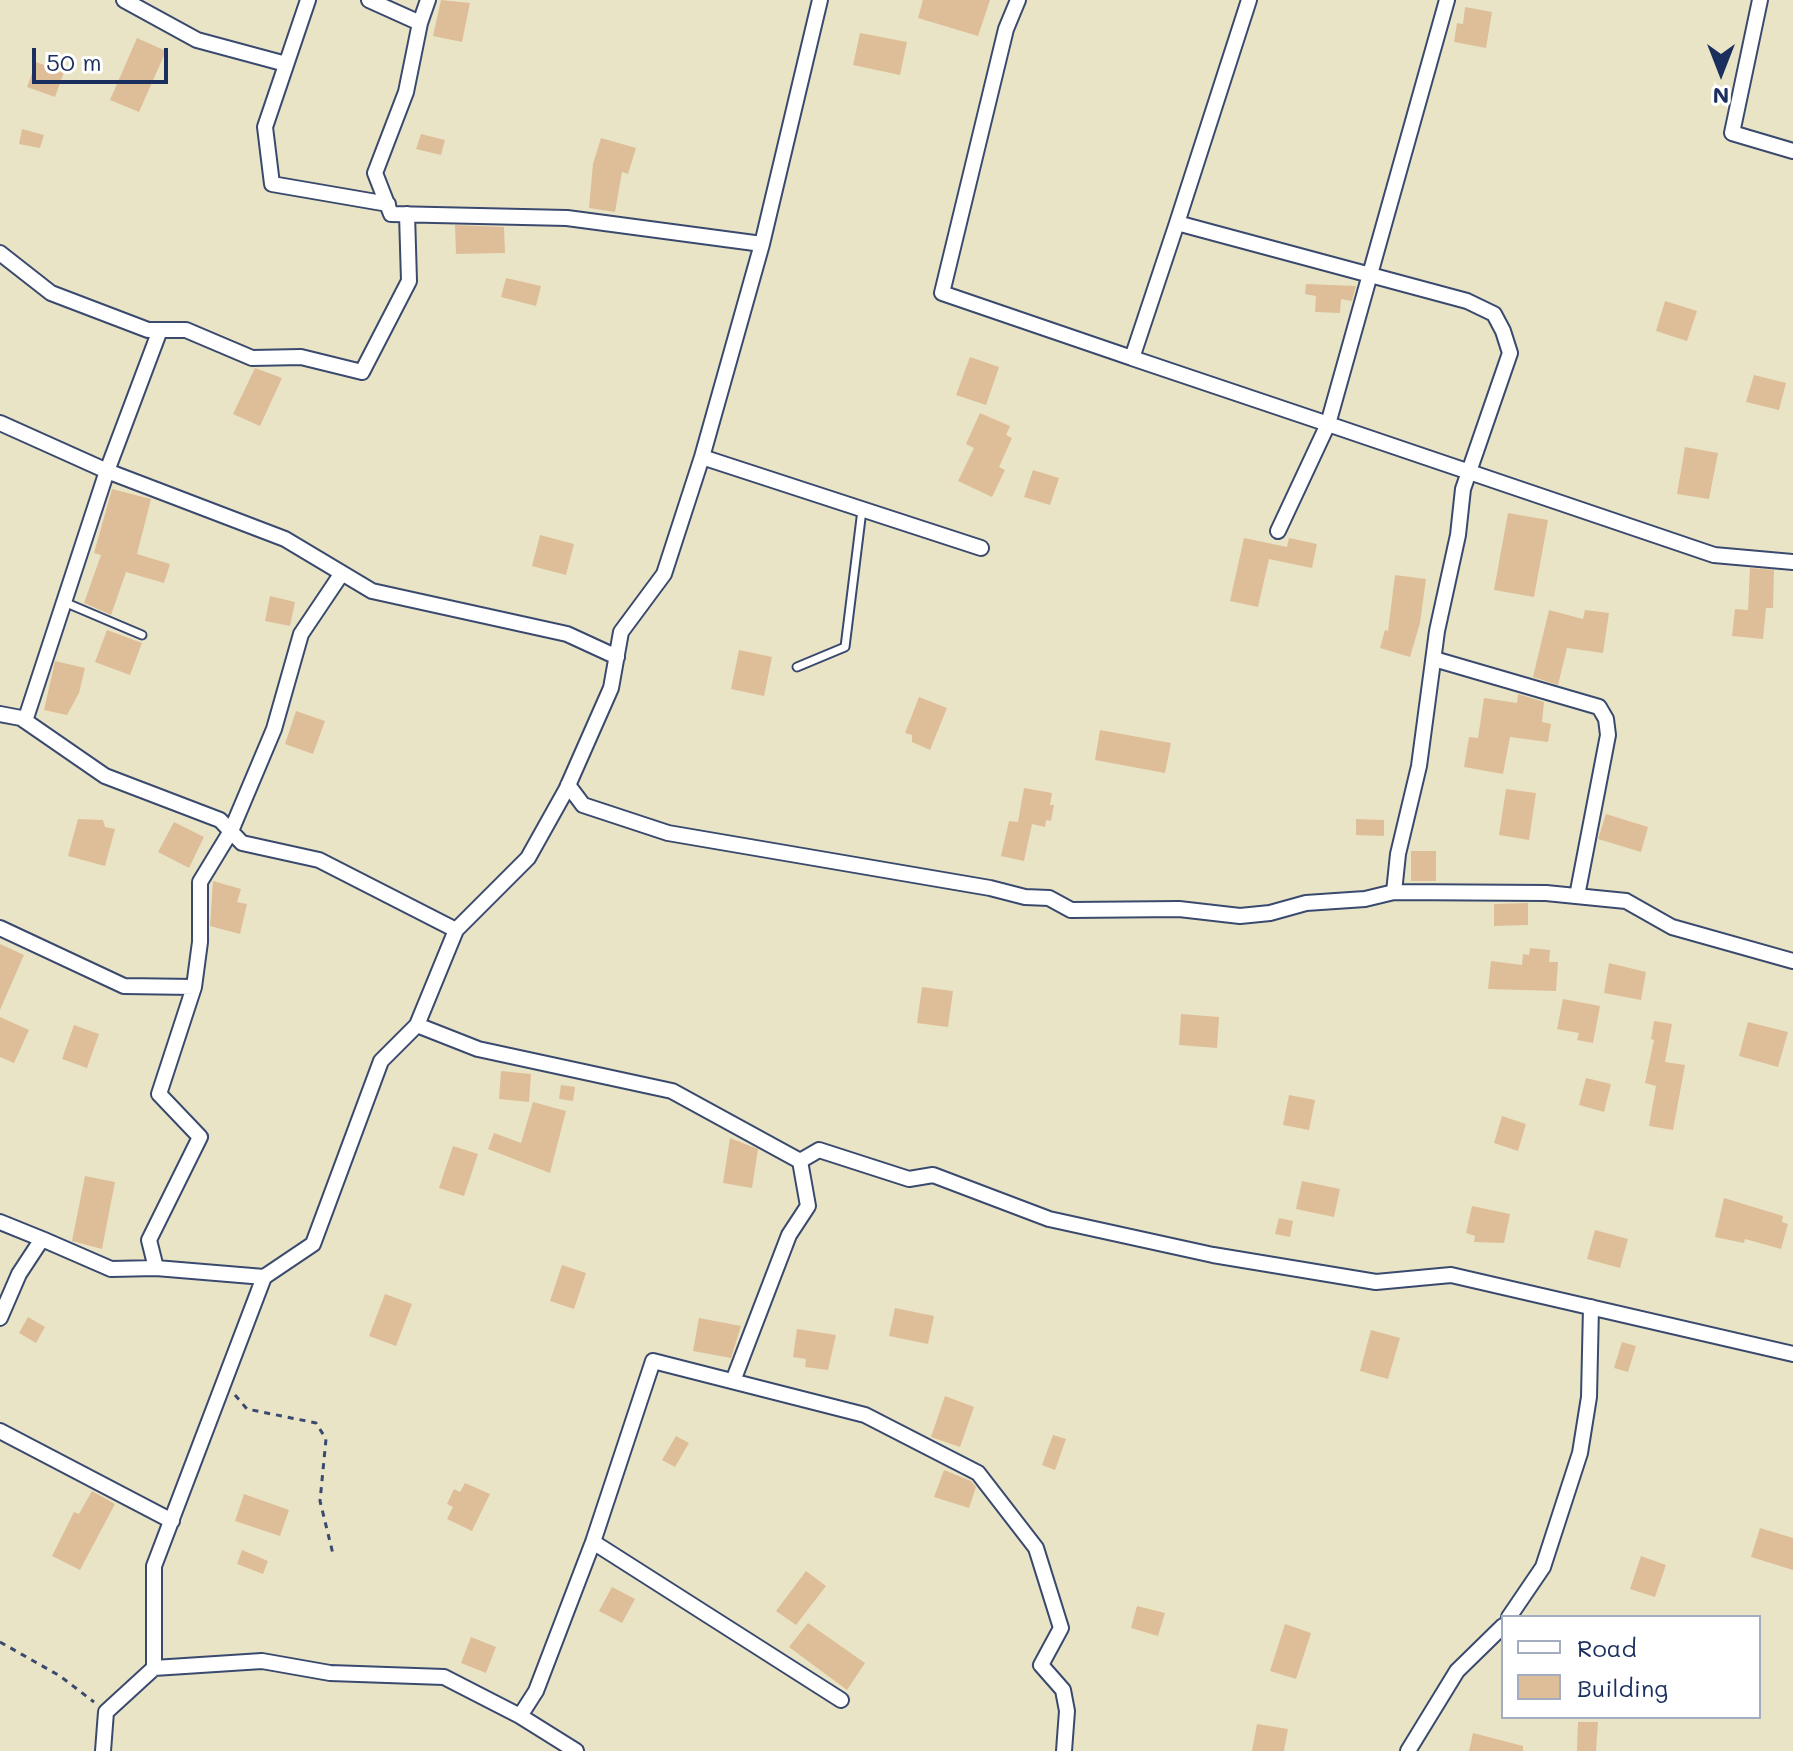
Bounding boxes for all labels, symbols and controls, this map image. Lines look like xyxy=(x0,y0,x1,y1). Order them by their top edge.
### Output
scale bar xyxy=(36,32,172,82)
north arrow xyxy=(1681,32,1761,112)
text: 50 m xyxy=(46,46,102,77)
text: N xyxy=(1713,82,1729,111)
legend xyxy=(1501,1615,1761,1719)
text: Road xyxy=(1577,1632,1637,1663)
text: Building xyxy=(1577,1672,1668,1703)

